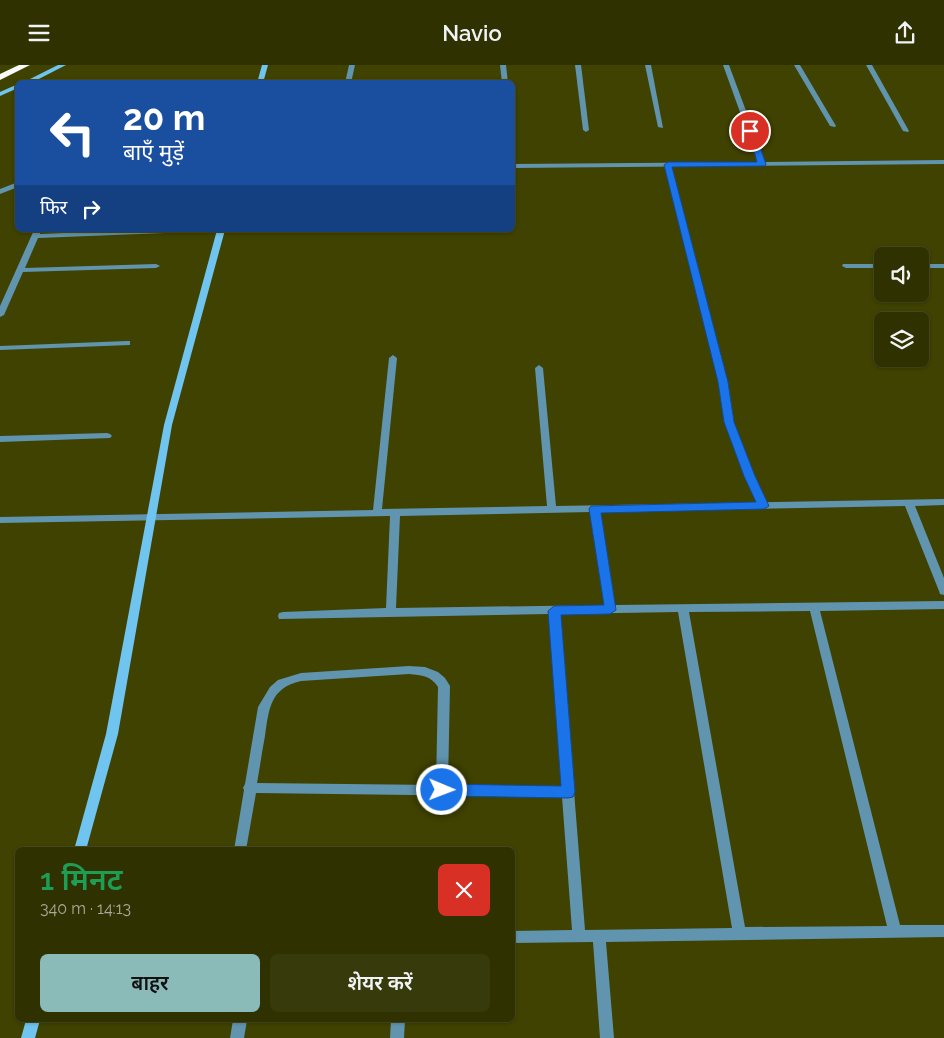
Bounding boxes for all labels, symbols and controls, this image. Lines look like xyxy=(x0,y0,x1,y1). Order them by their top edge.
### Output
icon: menu xyxy=(25,19,53,47)
icon: share xyxy=(891,19,919,47)
text: Navio xyxy=(442,20,502,46)
text: 20 m xyxy=(123,97,205,138)
icon: left xyxy=(40,100,105,165)
pin xyxy=(729,110,771,152)
icon: arrive xyxy=(736,117,764,145)
text: बाएँ मुड़ें xyxy=(123,139,184,165)
icon: right xyxy=(77,195,105,223)
text: फिर xyxy=(40,196,67,218)
map controls xyxy=(874,247,929,367)
button: sound xyxy=(874,247,929,302)
button: layers xyxy=(874,312,929,367)
position arrow xyxy=(415,763,467,815)
text: 1 मिनट xyxy=(40,862,122,897)
button: close xyxy=(438,864,490,916)
text: 340 m · 14:13 xyxy=(40,899,131,918)
button: बाहर xyxy=(40,954,260,1012)
button: शेयर करें xyxy=(270,954,490,1012)

